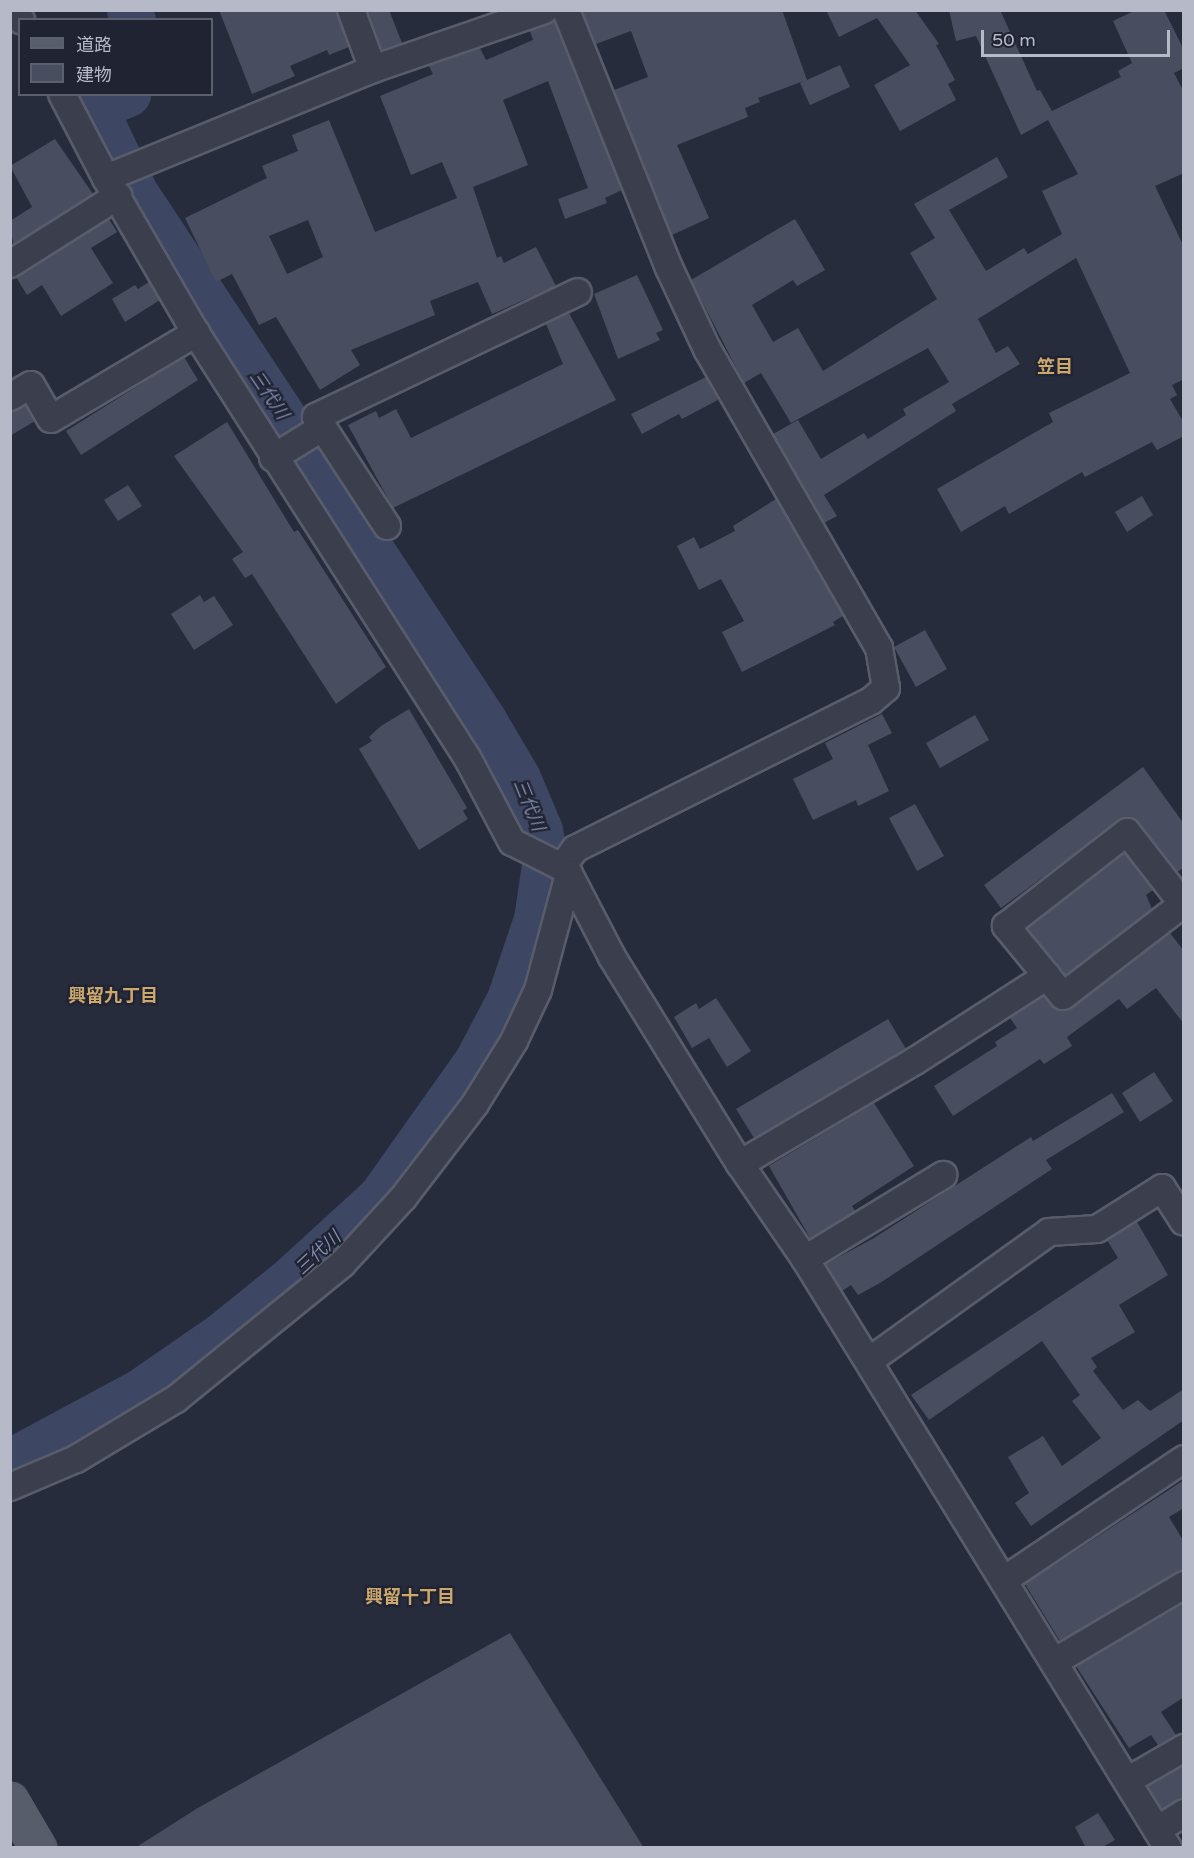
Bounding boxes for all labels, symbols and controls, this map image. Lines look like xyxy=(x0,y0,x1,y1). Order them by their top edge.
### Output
legend xyxy=(18,18,213,96)
scale bar xyxy=(984,18,1173,56)
text: 50 m xyxy=(992,29,1036,51)
text: 道路 xyxy=(76,34,112,56)
text: 建物 xyxy=(76,64,112,86)
district label: 笠目 xyxy=(1037,356,1073,378)
water label: 三代川 xyxy=(245,367,293,423)
water label: 三代川 xyxy=(509,776,549,834)
district label: 興留九丁目 xyxy=(68,985,158,1007)
water label: 三代川 xyxy=(291,1227,345,1279)
district label: 興留十丁目 xyxy=(365,1586,455,1608)

